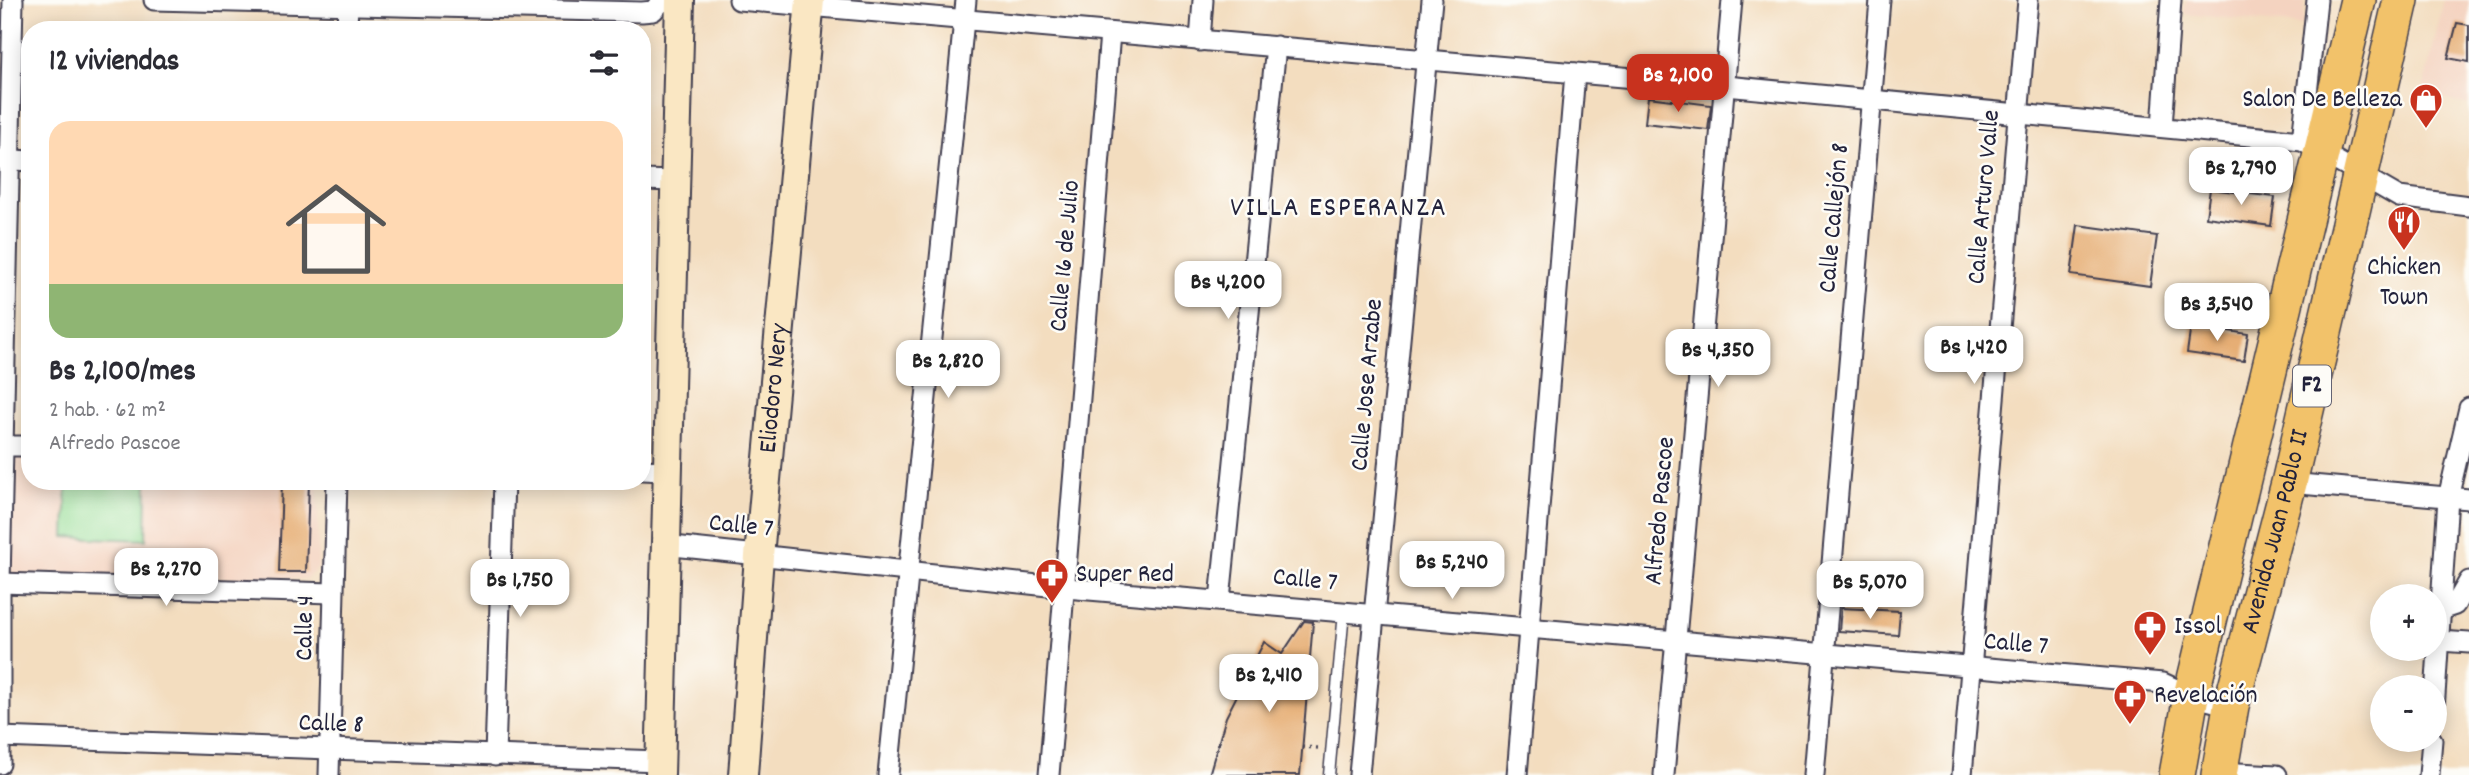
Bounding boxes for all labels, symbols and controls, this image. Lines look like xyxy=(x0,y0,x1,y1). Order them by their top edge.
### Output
text: 12 viviendas xyxy=(49,42,179,85)
icon: filters xyxy=(585,44,623,82)
pin: Bs 2,100 xyxy=(1606,54,1750,114)
text: Bs 2,100 xyxy=(1643,60,1713,93)
shop icon: Salon De Belleza xyxy=(2407,81,2445,130)
place label: Salon De Belleza xyxy=(2242,82,2403,119)
street label: Calle Arturo Valle xyxy=(1959,108,2011,286)
street label: Calle Callejón 8 xyxy=(1810,141,1860,295)
pin: Bs 2,790 xyxy=(2169,148,2313,207)
text: Bs 2,790 xyxy=(2205,153,2277,186)
icon: home xyxy=(273,166,399,292)
street label: Calle 16 de Julio xyxy=(1041,179,1091,333)
district label: VILLA ESPERANZA xyxy=(1230,190,1448,230)
restaurant icon: Chicken Town xyxy=(2385,203,2423,252)
place label: Chicken Town xyxy=(2367,250,2441,317)
pin: Bs 4,200 xyxy=(1156,262,1300,321)
text: Bs 4,200 xyxy=(1191,267,1265,300)
pin: Bs 3,540 xyxy=(2145,284,2289,343)
text: Bs 3,540 xyxy=(2180,289,2254,322)
street label: Calle Jose Arzabe xyxy=(1342,297,1394,473)
street label: Eliodoro Nery xyxy=(750,321,799,455)
pin: Bs 1,420 xyxy=(1902,326,2046,386)
pin: Bs 4,350 xyxy=(1646,330,1790,389)
text: Bs 1,420 xyxy=(1940,332,2008,365)
text: Bs 4,350 xyxy=(1681,335,1755,368)
pin: Bs 2,820 xyxy=(876,340,1020,400)
text: Bs 2,820 xyxy=(912,346,984,379)
text: Bs 2,100/mes xyxy=(49,352,196,395)
road number: F2 xyxy=(2293,366,2331,407)
text: 2 hab. · 62 m² xyxy=(49,395,166,428)
street label: Avenida Juan Pablo II xyxy=(2232,426,2319,638)
text: Alfredo Pascoe xyxy=(49,428,181,461)
street label: Alfredo Pascoe xyxy=(1636,435,1686,587)
street label: Calle 7 xyxy=(707,505,775,549)
pin: Bs 5,240 xyxy=(1380,542,1524,601)
text: Bs 5,240 xyxy=(1415,547,1489,580)
pin: Bs 2,270 xyxy=(94,548,238,608)
text: Bs 2,270 xyxy=(130,554,202,587)
pharmacy icon: Super Red xyxy=(1033,556,1071,605)
place label: Super Red xyxy=(1076,557,1174,594)
street label: Calle 7 xyxy=(1271,559,1339,603)
pin: Bs 1,750 xyxy=(448,560,592,619)
pin: Bs 5,070 xyxy=(1798,562,1942,621)
text: Bs 1,750 xyxy=(486,565,554,598)
text: Bs 5,070 xyxy=(1833,567,1907,600)
map controls xyxy=(2370,584,2447,752)
button: + xyxy=(2370,584,2447,661)
street label: Calle 4 xyxy=(287,595,325,661)
pharmacy icon: Issol xyxy=(2131,608,2169,657)
place label: Issol xyxy=(2174,609,2222,646)
street label: Calle 7 xyxy=(1982,624,2050,666)
pin: Bs 2,410 xyxy=(1197,654,1341,714)
text: Bs 2,410 xyxy=(1235,660,1303,693)
button: − xyxy=(2370,675,2447,752)
pharmacy icon: Revelación xyxy=(2111,677,2149,726)
place label: Revelación xyxy=(2154,678,2258,715)
street label: Calle 8 xyxy=(298,705,364,745)

